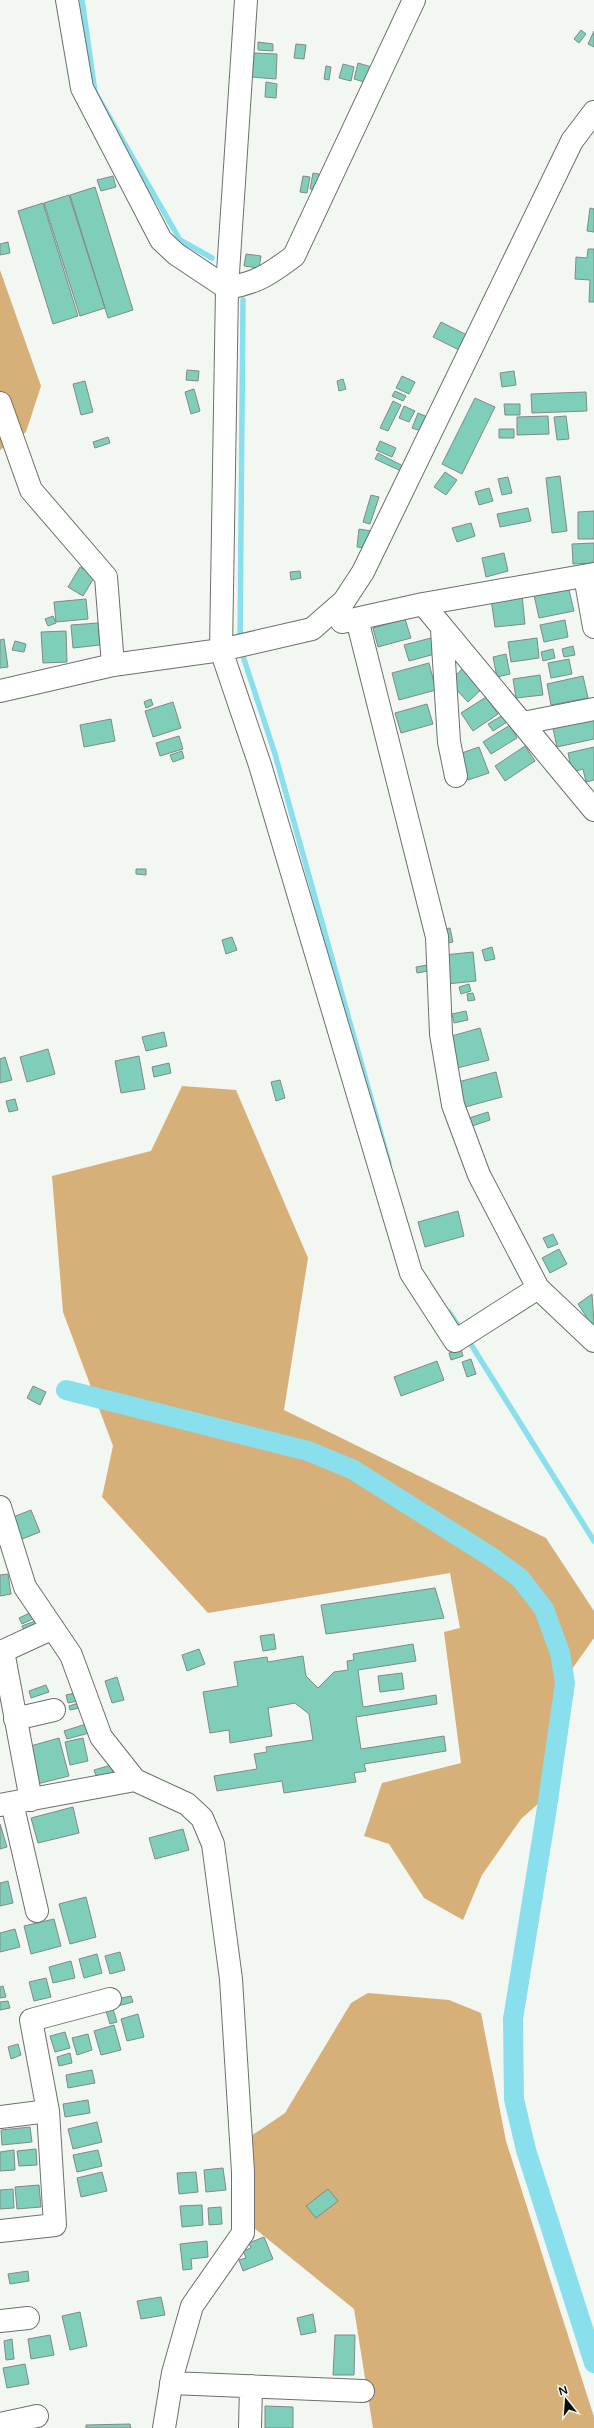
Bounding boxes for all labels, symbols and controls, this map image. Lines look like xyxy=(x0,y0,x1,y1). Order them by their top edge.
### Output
north arrow xyxy=(546,2380,586,2420)
text: N xyxy=(557,2383,569,2398)

